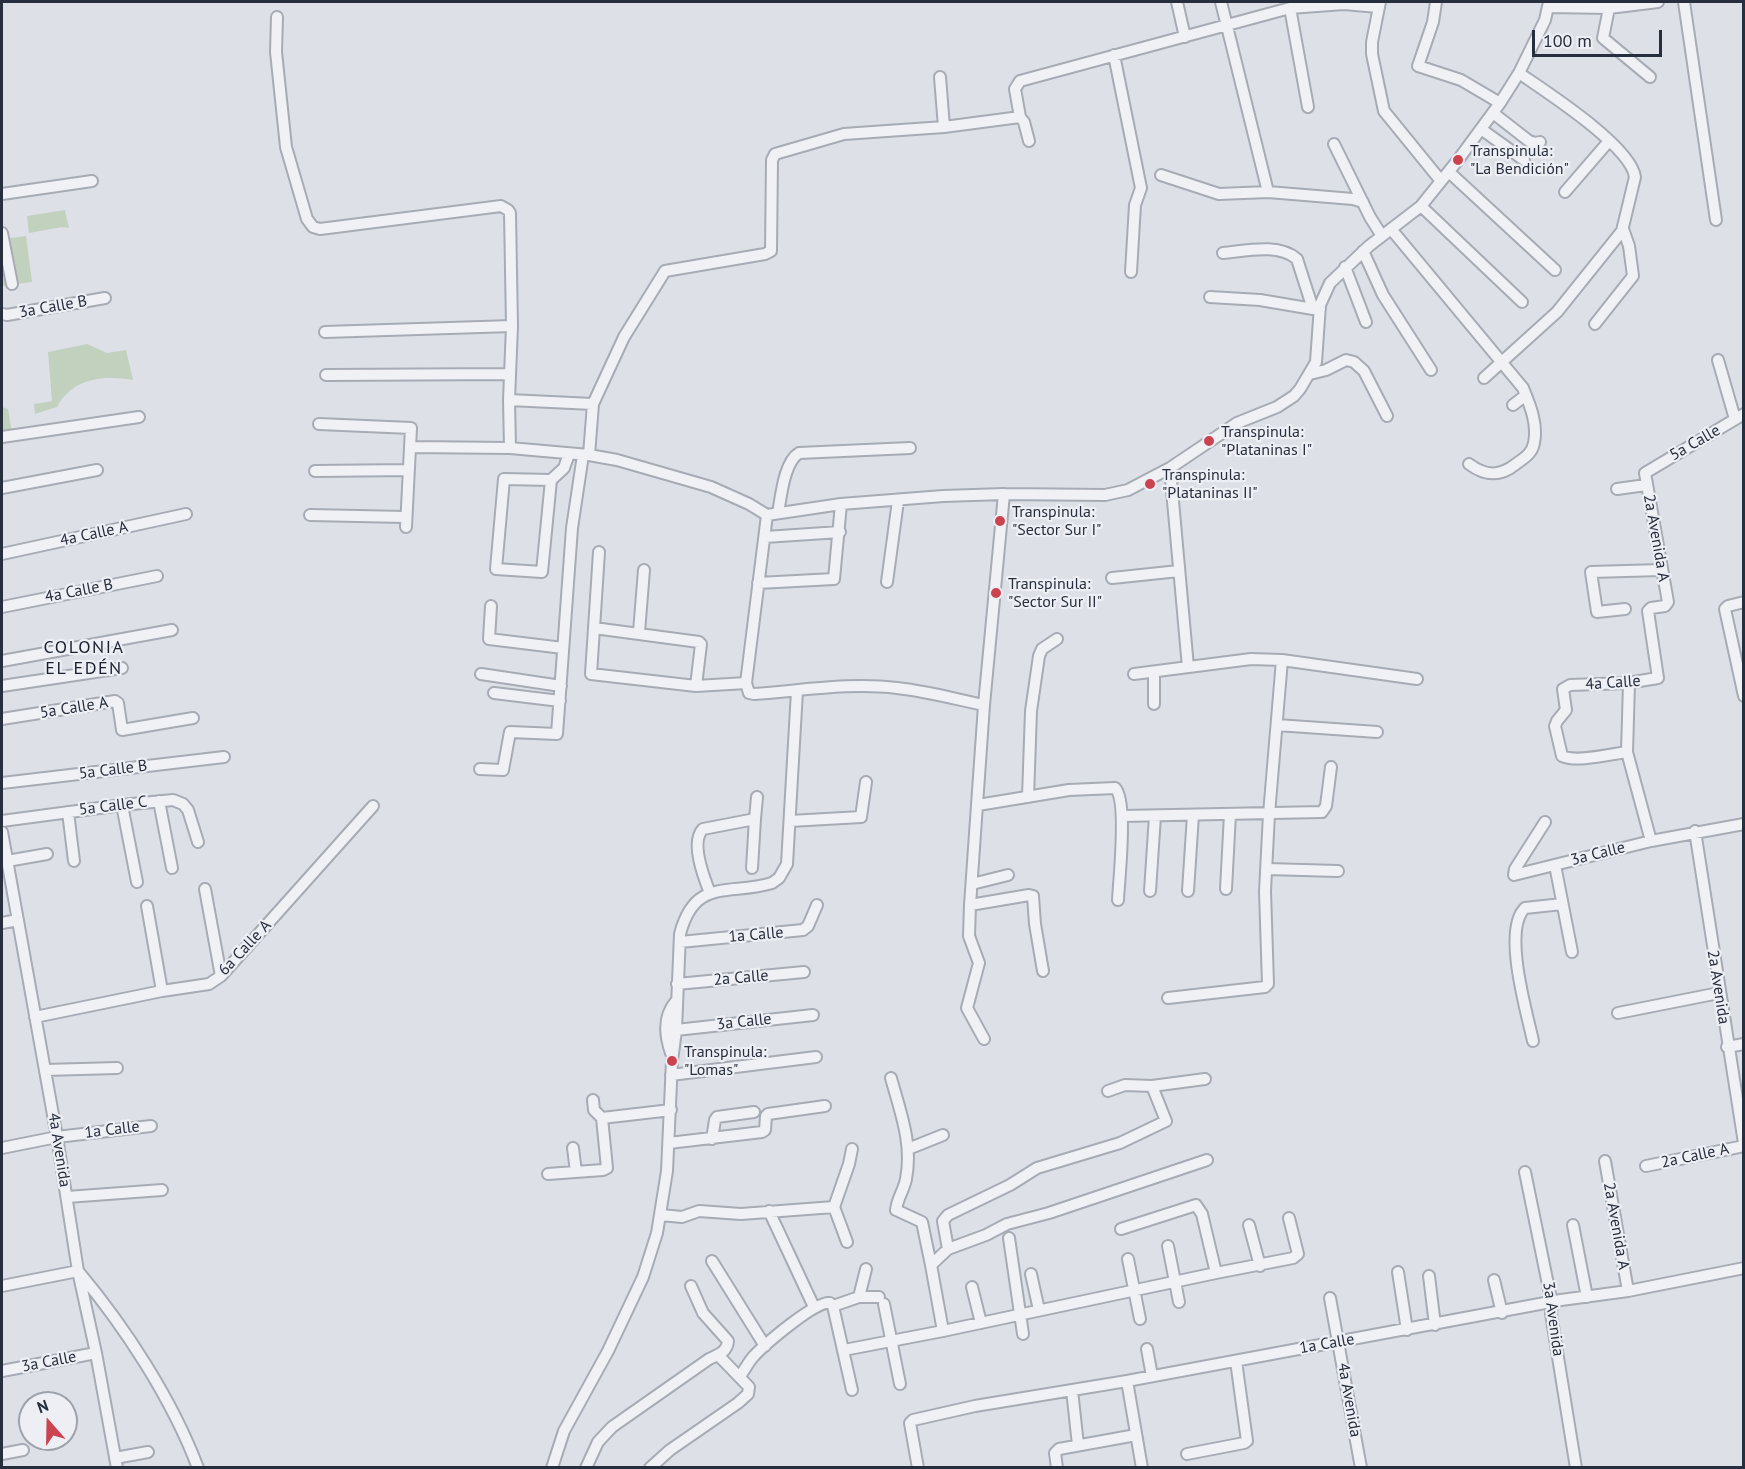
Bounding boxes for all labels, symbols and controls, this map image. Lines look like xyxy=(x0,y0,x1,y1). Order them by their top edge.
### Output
scale bar xyxy=(1535,18,1666,56)
text: 100 m xyxy=(1543,29,1592,52)
place label: Transpinula: "La Bendición" xyxy=(1470,141,1569,179)
marker: Transpinula: "La Bendición" xyxy=(1451,153,1465,167)
street label: 3a Calle B xyxy=(17,292,89,322)
street label: 5a Calle xyxy=(1666,421,1724,465)
place label: Transpinula: "Plataninas I" xyxy=(1221,422,1312,460)
marker: Transpinula: "Plataninas I" xyxy=(1202,434,1216,448)
place label: Transpinula: "Plataninas II" xyxy=(1162,465,1258,503)
marker: Transpinula: "Plataninas II" xyxy=(1143,477,1157,491)
street label: 2a Avenida A xyxy=(1639,493,1673,583)
place label: Transpinula: "Sector Sur I" xyxy=(1012,502,1101,540)
marker: Transpinula: "Sector Sur I" xyxy=(993,514,1007,528)
street label: 4a Calle A xyxy=(58,517,130,551)
place label: Transpinula: "Sector Sur II" xyxy=(1008,574,1102,612)
street label: 4a Calle B xyxy=(43,575,115,607)
marker: Transpinula: "Sector Sur II" xyxy=(989,586,1003,600)
district label: COLONIA EL EDÉN xyxy=(44,637,124,680)
street label: 4a Calle xyxy=(1585,671,1641,695)
street label: 5a Calle A xyxy=(39,693,109,723)
street label: 5a Calle B xyxy=(78,756,148,784)
street label: 5a Calle C xyxy=(78,792,148,820)
street label: 3a Calle xyxy=(1569,838,1627,870)
street label: 6a Calle A xyxy=(215,916,275,980)
street label: 1a Calle xyxy=(728,923,784,947)
street label: 2a Avenida xyxy=(1703,948,1733,1026)
street label: 2a Calle xyxy=(713,966,769,990)
street label: 3a Calle xyxy=(716,1010,772,1034)
place label: Transpinula: "Lomas" xyxy=(684,1042,766,1080)
marker: Transpinula: "Lomas" xyxy=(665,1054,679,1068)
street label: 4a Avenida xyxy=(44,1111,74,1189)
street label: 1a Calle xyxy=(83,1117,141,1143)
street label: 2a Calle A xyxy=(1659,1139,1731,1173)
street label: 2a Avenida A xyxy=(1599,1181,1633,1271)
street label: 3a Avenida xyxy=(1538,1281,1568,1357)
street label: 1a Calle xyxy=(1298,1330,1356,1358)
street label: 3a Calle xyxy=(20,1347,78,1377)
street label: 4a Avenida xyxy=(1333,1361,1365,1439)
north arrow xyxy=(18,1391,78,1451)
text: N xyxy=(34,1395,51,1417)

